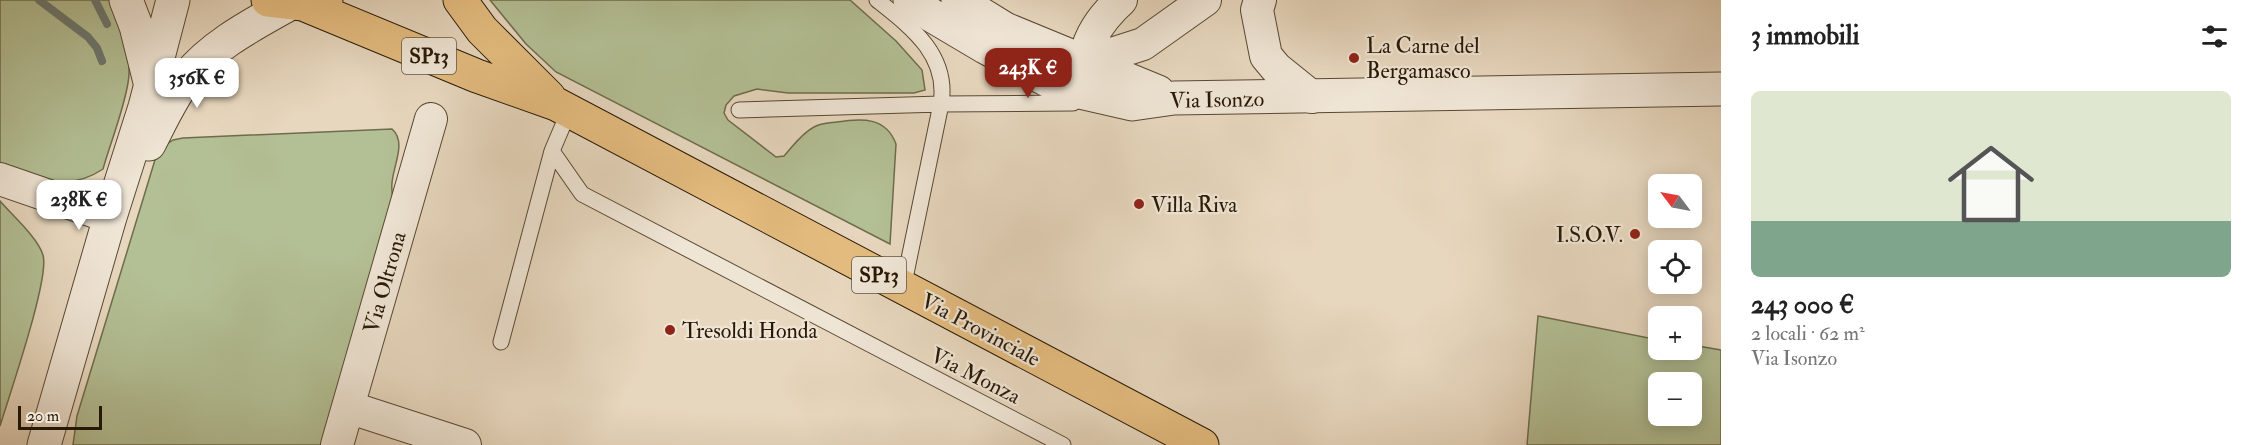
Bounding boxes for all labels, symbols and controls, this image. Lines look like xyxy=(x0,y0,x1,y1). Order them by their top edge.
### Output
text: 3 immobili xyxy=(1751,20,1859,52)
icon: filters xyxy=(2198,20,2231,53)
place label: La Carne del Bergamasco xyxy=(1366,32,1480,85)
road number: SP13 xyxy=(402,38,456,74)
pin: 243K € xyxy=(979,48,1077,99)
marker: La Carne del Bergamasco xyxy=(1347,51,1361,65)
text: 243K € xyxy=(999,55,1057,80)
pin: 356K € xyxy=(148,58,246,109)
text: 356K € xyxy=(169,65,225,90)
street label: Via Isonzo xyxy=(1169,85,1265,115)
icon: home xyxy=(1937,130,2045,238)
north arrow xyxy=(1648,174,1702,228)
map controls xyxy=(1648,174,1702,426)
pin: 238K € xyxy=(30,180,128,231)
text: 238K € xyxy=(50,187,108,212)
place label: Villa Riva xyxy=(1151,191,1238,219)
marker: Villa Riva xyxy=(1132,197,1146,211)
place label: I.S.O.V. xyxy=(1556,221,1623,249)
street label: Via Oltrona xyxy=(357,227,413,336)
marker: I.S.O.V. xyxy=(1628,227,1642,241)
button: locate xyxy=(1648,240,1702,294)
road number: SP13 xyxy=(852,257,906,293)
street label: Via Provinciale xyxy=(916,287,1045,373)
text: 243 000 € xyxy=(1751,289,1854,321)
button: + xyxy=(1648,306,1702,360)
place label: Tresoldi Honda xyxy=(682,317,819,345)
text: 2 locali · 62 m² xyxy=(1751,321,1865,346)
marker: Tresoldi Honda xyxy=(663,323,677,337)
street label: Via Monza xyxy=(926,341,1026,411)
text: Via Isonzo xyxy=(1751,346,1837,371)
button: − xyxy=(1648,372,1702,426)
scale bar xyxy=(18,403,102,430)
text: 20 m xyxy=(27,406,59,426)

